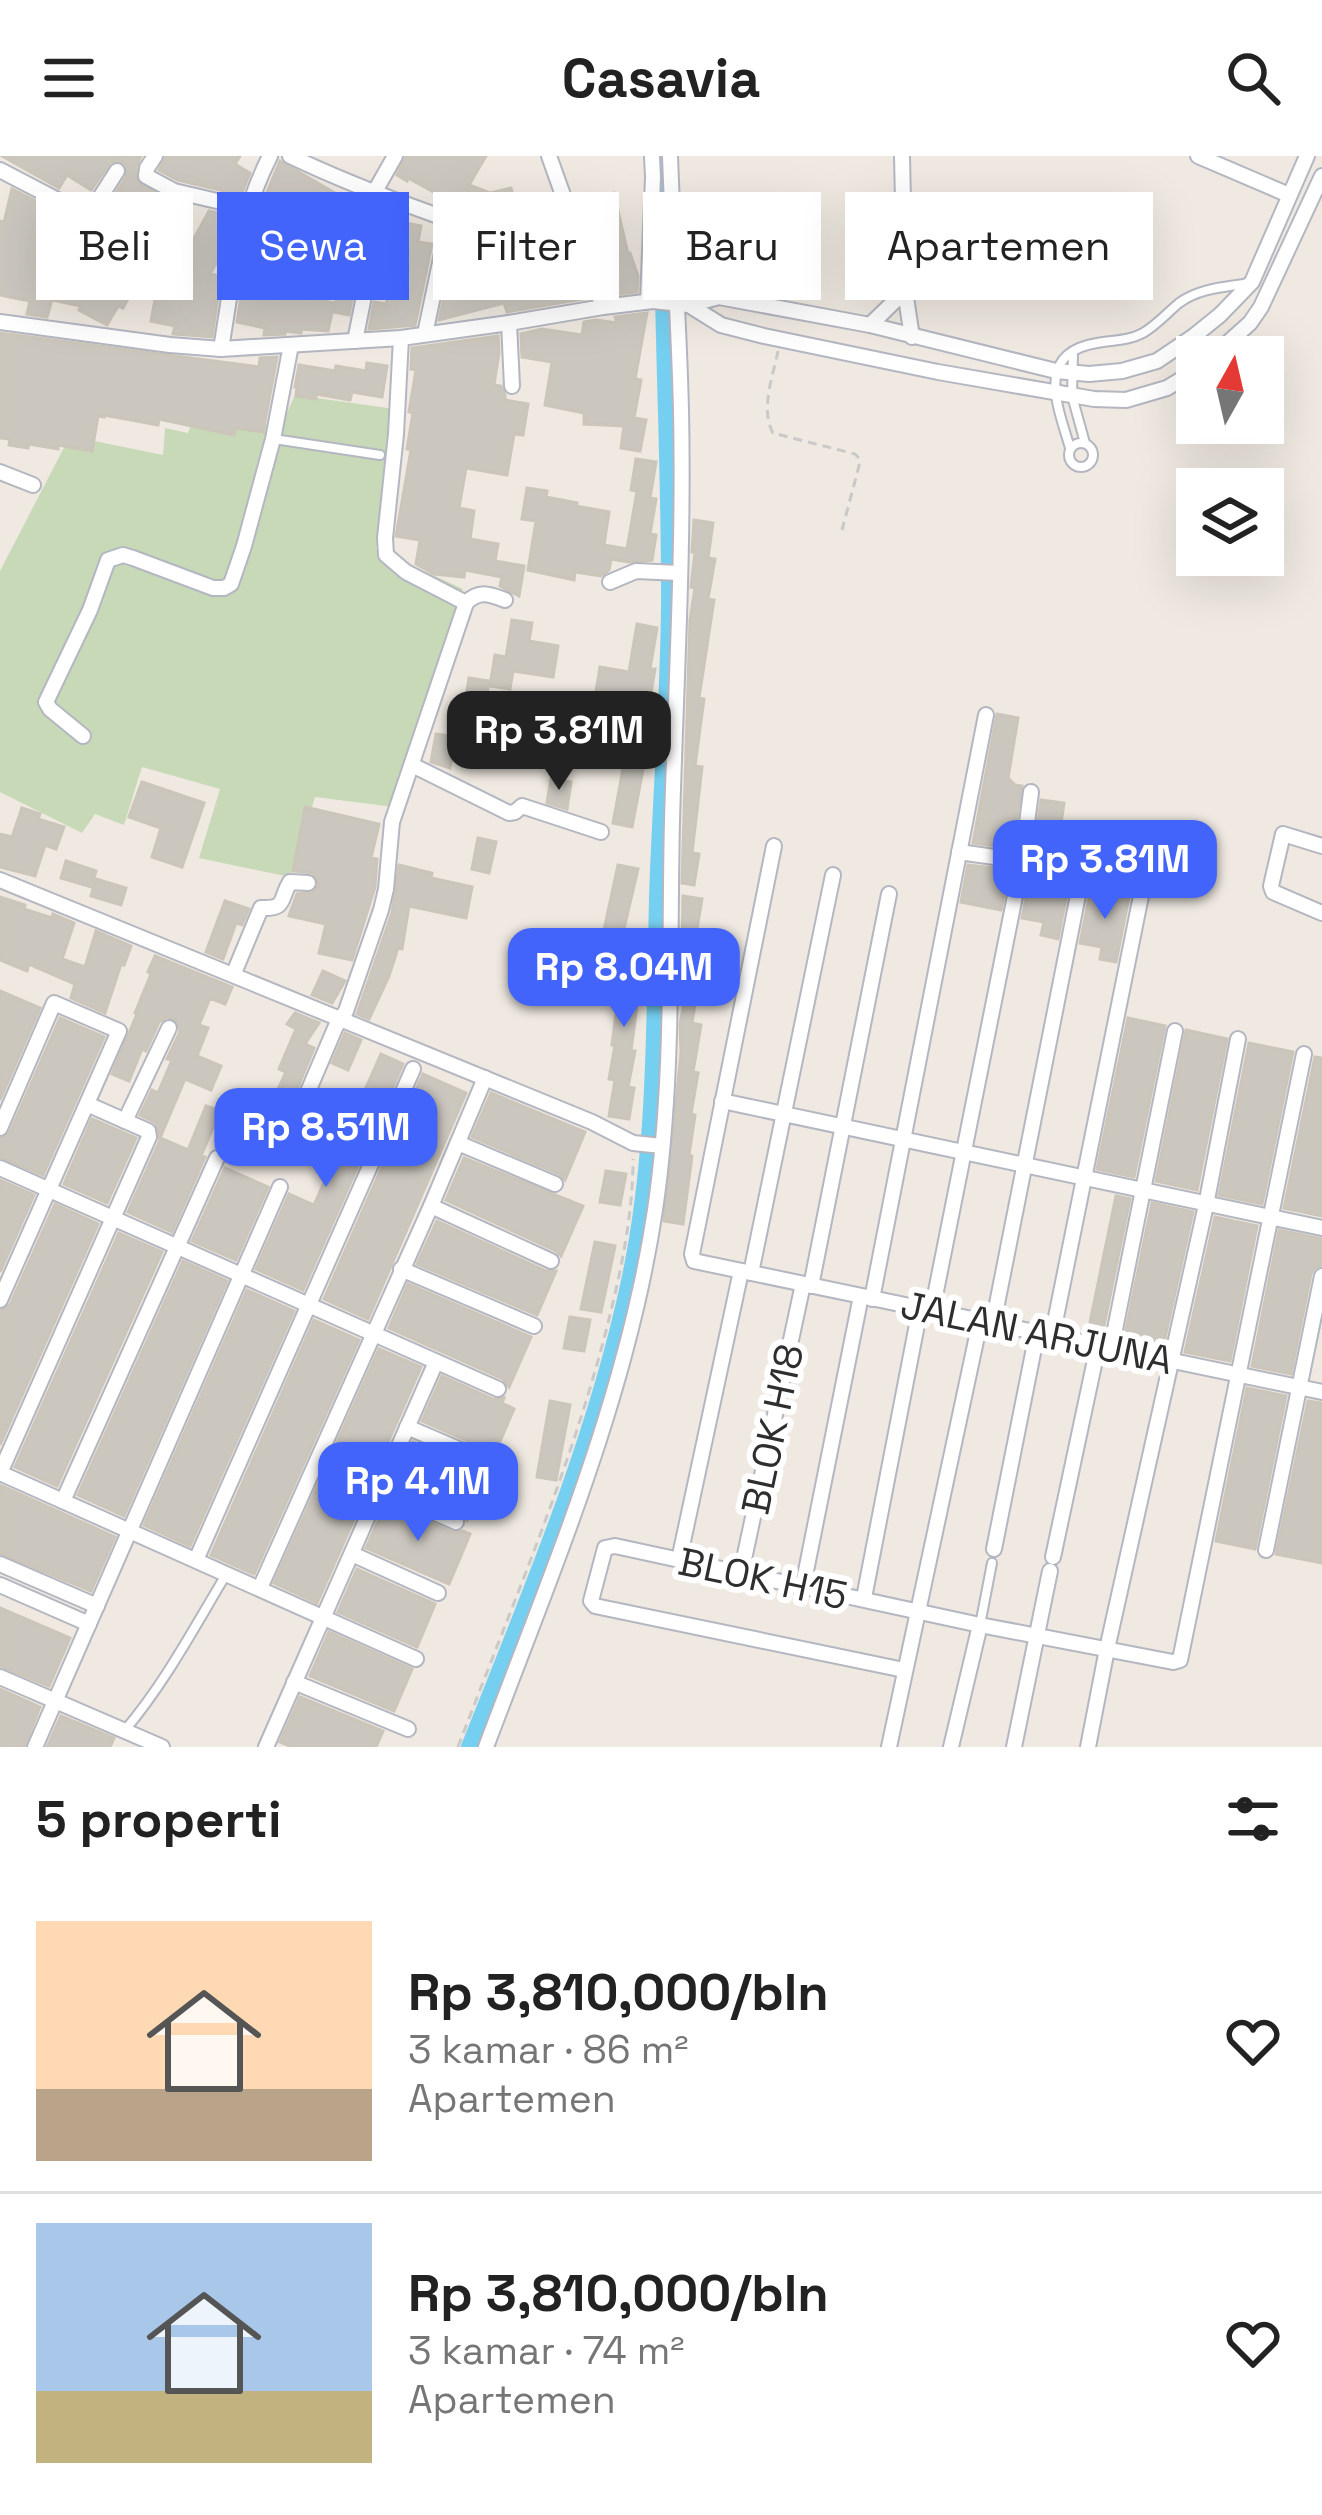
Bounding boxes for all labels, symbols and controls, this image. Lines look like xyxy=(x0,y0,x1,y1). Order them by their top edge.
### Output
text: Casavia xyxy=(562,44,760,113)
icon: menu xyxy=(36,45,102,111)
icon: search xyxy=(1220,45,1286,111)
chip: Beli xyxy=(36,192,193,300)
chip: Sewa xyxy=(217,192,409,300)
chip: Filter xyxy=(433,192,619,300)
chip: Baru xyxy=(643,192,821,300)
chip: Apartemen xyxy=(845,192,1153,300)
north arrow xyxy=(1176,336,1284,444)
map controls xyxy=(1176,336,1284,576)
button: layers xyxy=(1176,468,1284,576)
pin: Rp 3.81M xyxy=(435,691,683,793)
text: Rp 3.81M xyxy=(474,705,644,754)
pin: Rp 3.81M xyxy=(981,820,1229,922)
text: Rp 3.81M xyxy=(1020,834,1190,883)
pin: Rp 8.04M xyxy=(500,928,748,1030)
text: Rp 8.04M xyxy=(535,942,713,991)
pin: Rp 8.51M xyxy=(202,1088,450,1190)
text: Rp 8.51M xyxy=(241,1102,411,1151)
street label: JALAN ARJUNA xyxy=(897,1280,1177,1385)
street label: BLOK H18 xyxy=(731,1340,814,1519)
pin: Rp 4.1M xyxy=(307,1442,529,1544)
text: Rp 4.1M xyxy=(345,1456,491,1505)
street label: BLOK H15 xyxy=(674,1537,852,1620)
icon: filters xyxy=(1220,1786,1286,1852)
text: 5 properti xyxy=(36,1787,282,1852)
text: Rp 3,810,000/bln xyxy=(408,1960,829,2025)
icon: home xyxy=(132,1969,276,2113)
icon: heart xyxy=(1220,2008,1286,2074)
text: 3 kamar · 86 m² xyxy=(408,2025,689,2074)
text: Apartemen xyxy=(408,2074,616,2123)
text: Rp 3,810,000/bln xyxy=(408,2261,829,2326)
icon: home xyxy=(132,2271,276,2415)
icon: heart xyxy=(1220,2310,1286,2376)
text: 3 kamar · 74 m² xyxy=(408,2326,684,2375)
text: Apartemen xyxy=(408,2375,616,2424)

